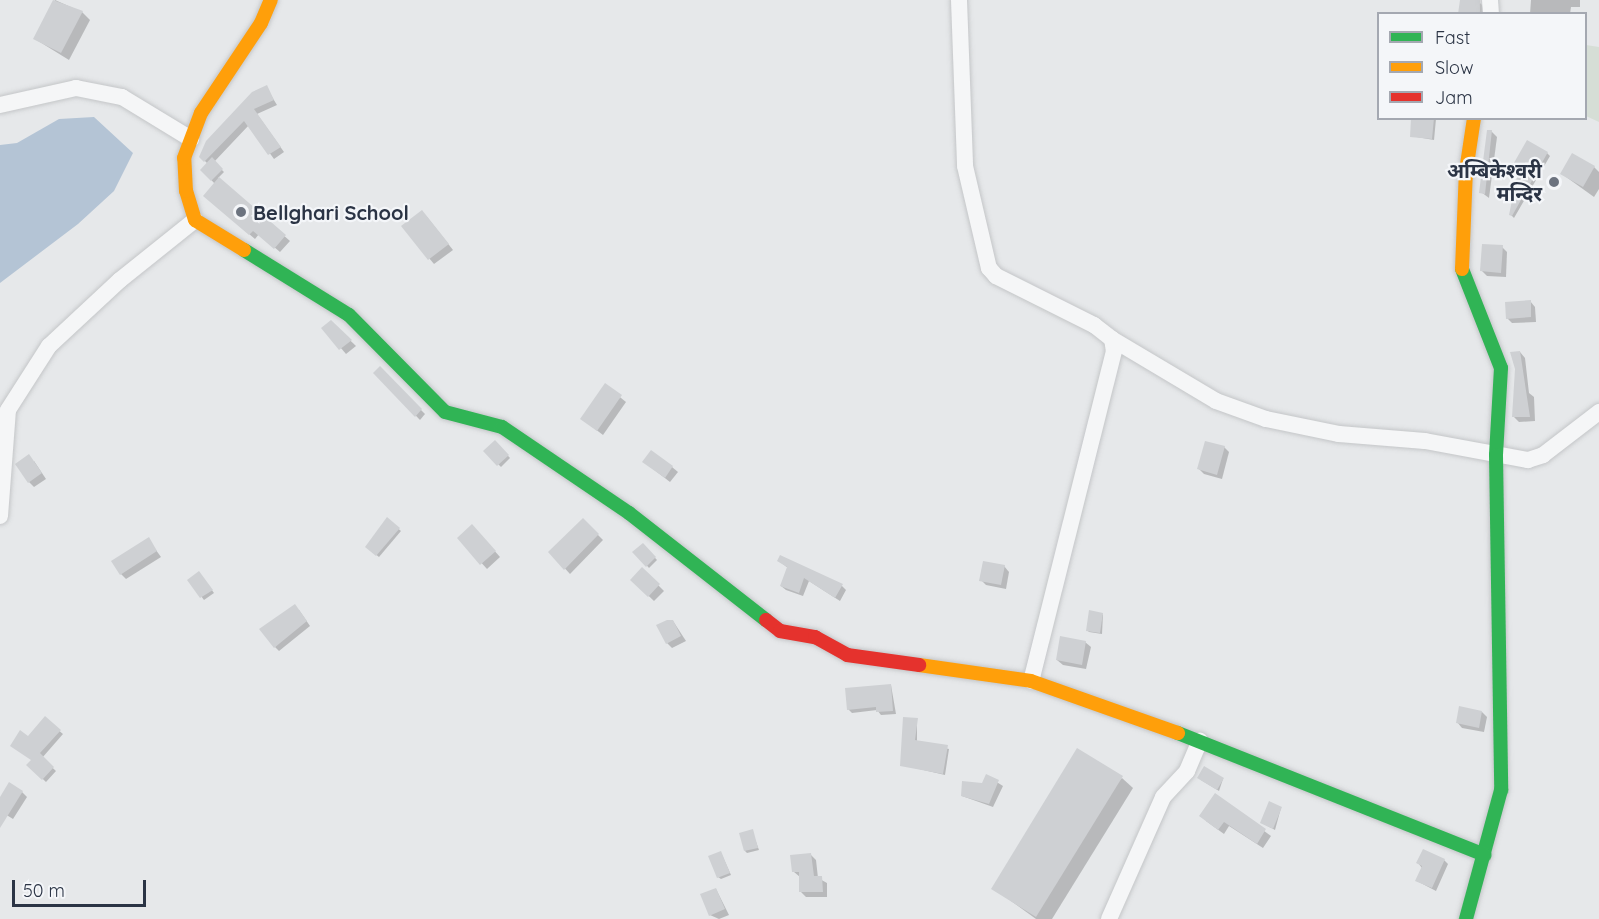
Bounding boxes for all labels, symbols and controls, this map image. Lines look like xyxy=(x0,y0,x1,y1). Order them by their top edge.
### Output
legend xyxy=(1377,12,1587,120)
text: Fast xyxy=(1435,26,1470,49)
text: Slow xyxy=(1435,56,1473,79)
text: Jam xyxy=(1435,86,1473,109)
place label: अम्बिकेश्‍वरी मन्दिर xyxy=(1447,158,1542,205)
marker: अम्बिकेश्‍वरी मन्दिर xyxy=(1547,175,1561,189)
place label: Bellghari School xyxy=(253,200,409,224)
marker: Bellghari School xyxy=(234,205,248,219)
scale bar xyxy=(15,868,148,906)
text: 50 m xyxy=(23,879,65,902)

